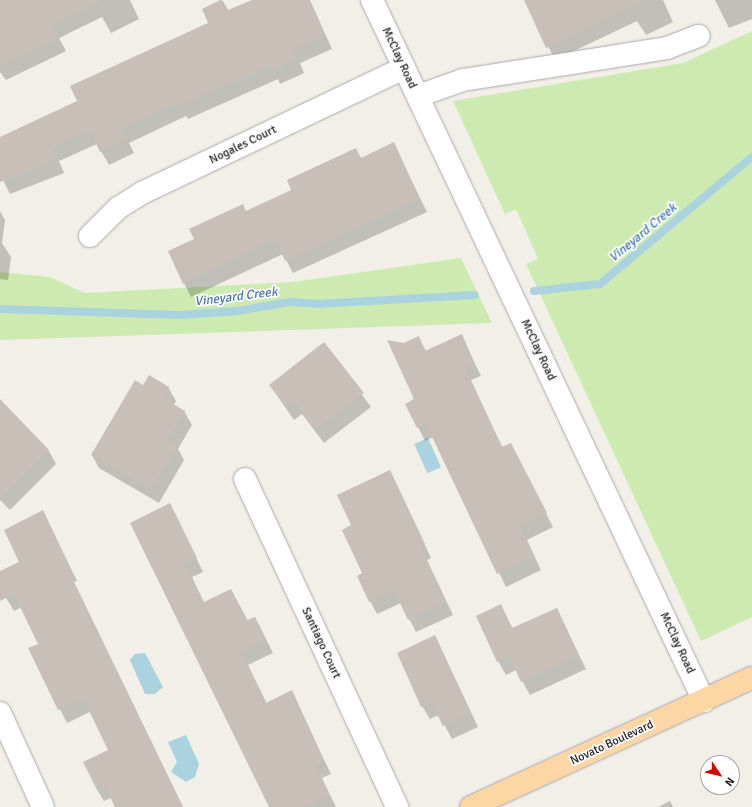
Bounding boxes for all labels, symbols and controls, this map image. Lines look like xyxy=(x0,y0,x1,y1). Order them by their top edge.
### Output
street label: McClay Road xyxy=(379,25,419,91)
street label: Nogales Court xyxy=(207,123,279,167)
water label: Vineyard Creek xyxy=(606,200,680,266)
water label: Vineyard Creek xyxy=(194,284,278,310)
street label: McClay Road xyxy=(518,317,558,383)
street label: Santiago Court xyxy=(298,605,344,681)
street label: McClay Road xyxy=(657,610,697,676)
street label: Novato Boulevard xyxy=(568,717,656,769)
north arrow xyxy=(700,755,740,795)
text: N xyxy=(722,775,737,788)

